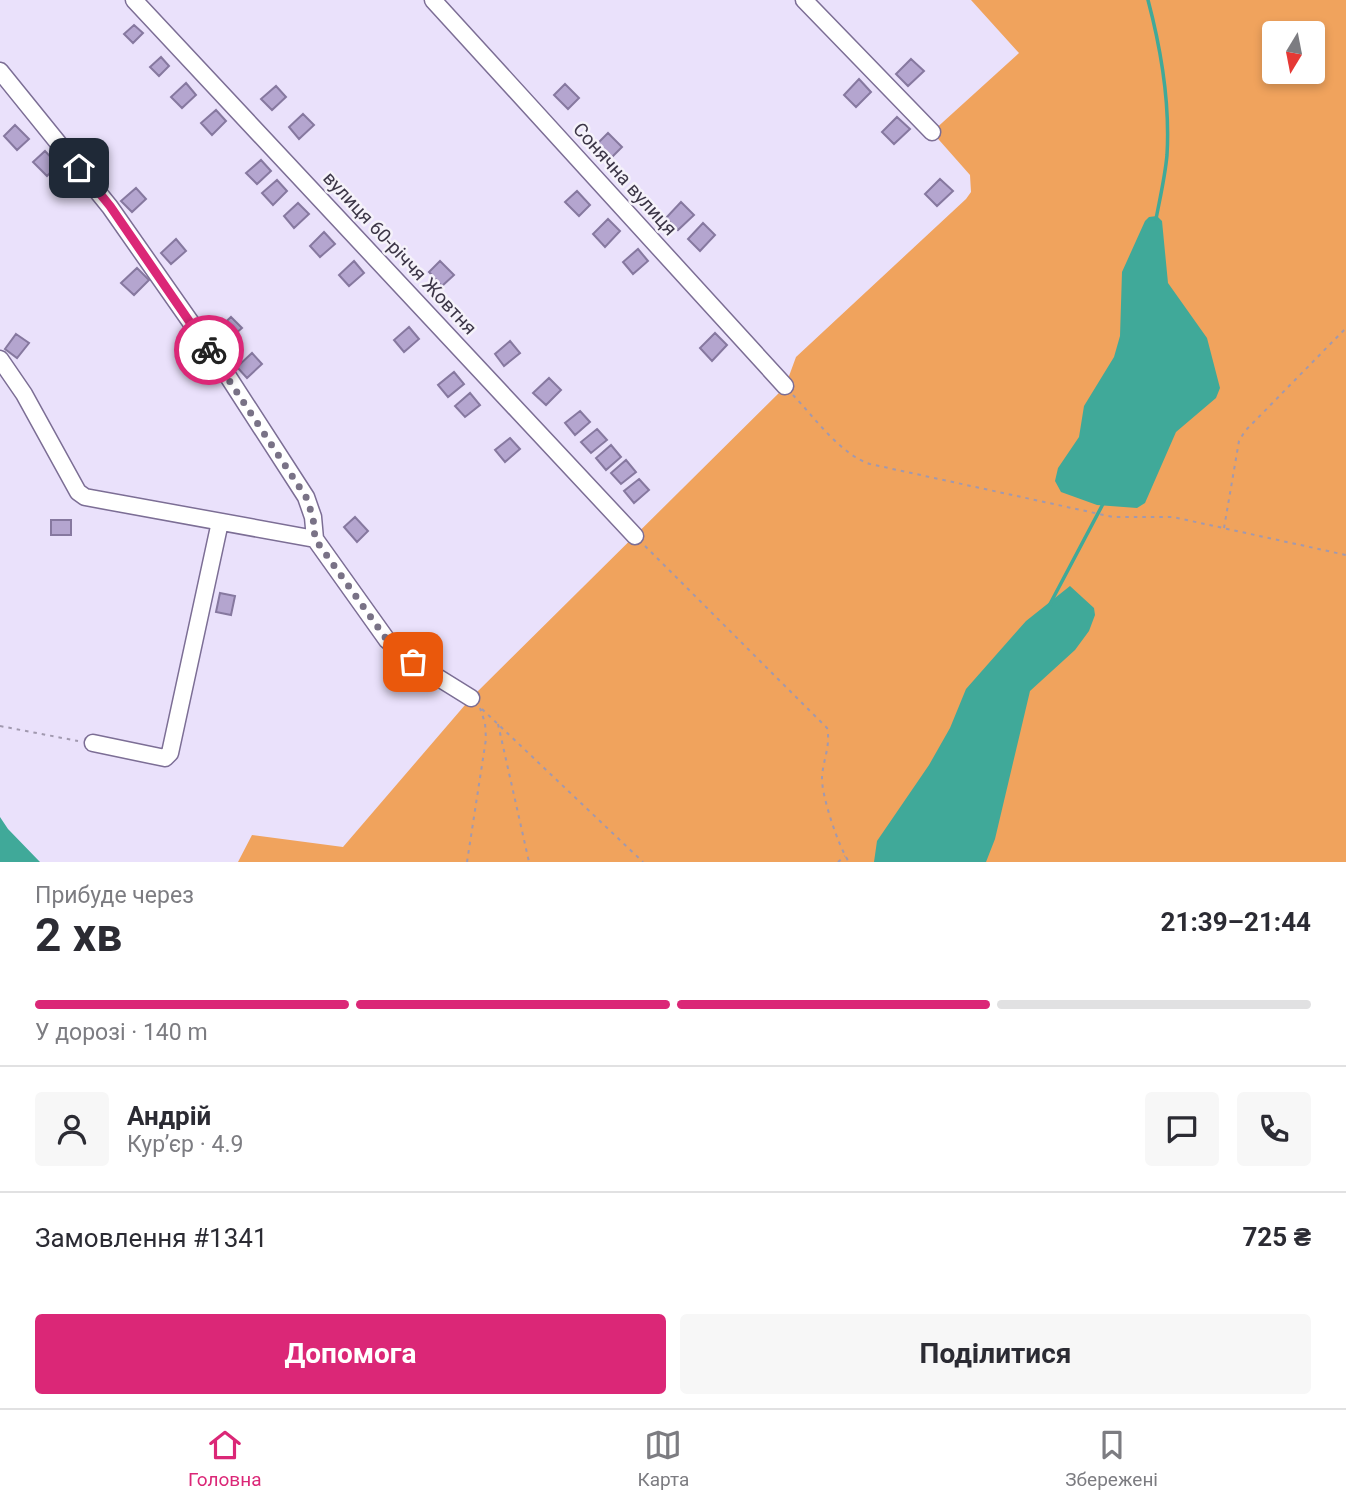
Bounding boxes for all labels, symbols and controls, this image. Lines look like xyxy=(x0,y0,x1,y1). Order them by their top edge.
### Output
north arrow xyxy=(1262,21,1325,84)
map controls xyxy=(1262,21,1325,84)
street label: Сонячна вулиця xyxy=(568,118,682,240)
pin xyxy=(49,138,109,198)
icon: home xyxy=(60,149,98,187)
street label: вулиця 60-річчя Жовтня xyxy=(318,167,482,339)
courier xyxy=(174,315,244,385)
icon: bike xyxy=(190,331,228,369)
pin xyxy=(383,632,443,692)
icon: bag xyxy=(394,643,432,681)
text: Прибуде через xyxy=(35,882,194,909)
text: 21:39–21:44 xyxy=(1161,907,1311,937)
text: 2 хв xyxy=(35,908,122,962)
text: У дорозі · 140 m xyxy=(35,1019,208,1046)
button: person xyxy=(35,1092,109,1166)
button: chat xyxy=(1145,1092,1219,1166)
button: phone xyxy=(1237,1092,1311,1166)
text: Андрій xyxy=(127,1101,211,1131)
text: Кур’єр · 4.9 xyxy=(127,1131,243,1158)
text: 725 ₴ xyxy=(1242,1222,1311,1252)
text: Замовлення #1341 xyxy=(35,1223,268,1253)
button: Допомога xyxy=(35,1314,666,1394)
button: Поділитися xyxy=(680,1314,1311,1394)
tab: Головна xyxy=(188,1426,262,1491)
tab: Карта xyxy=(638,1426,689,1491)
tab: Збережені xyxy=(1065,1426,1158,1491)

